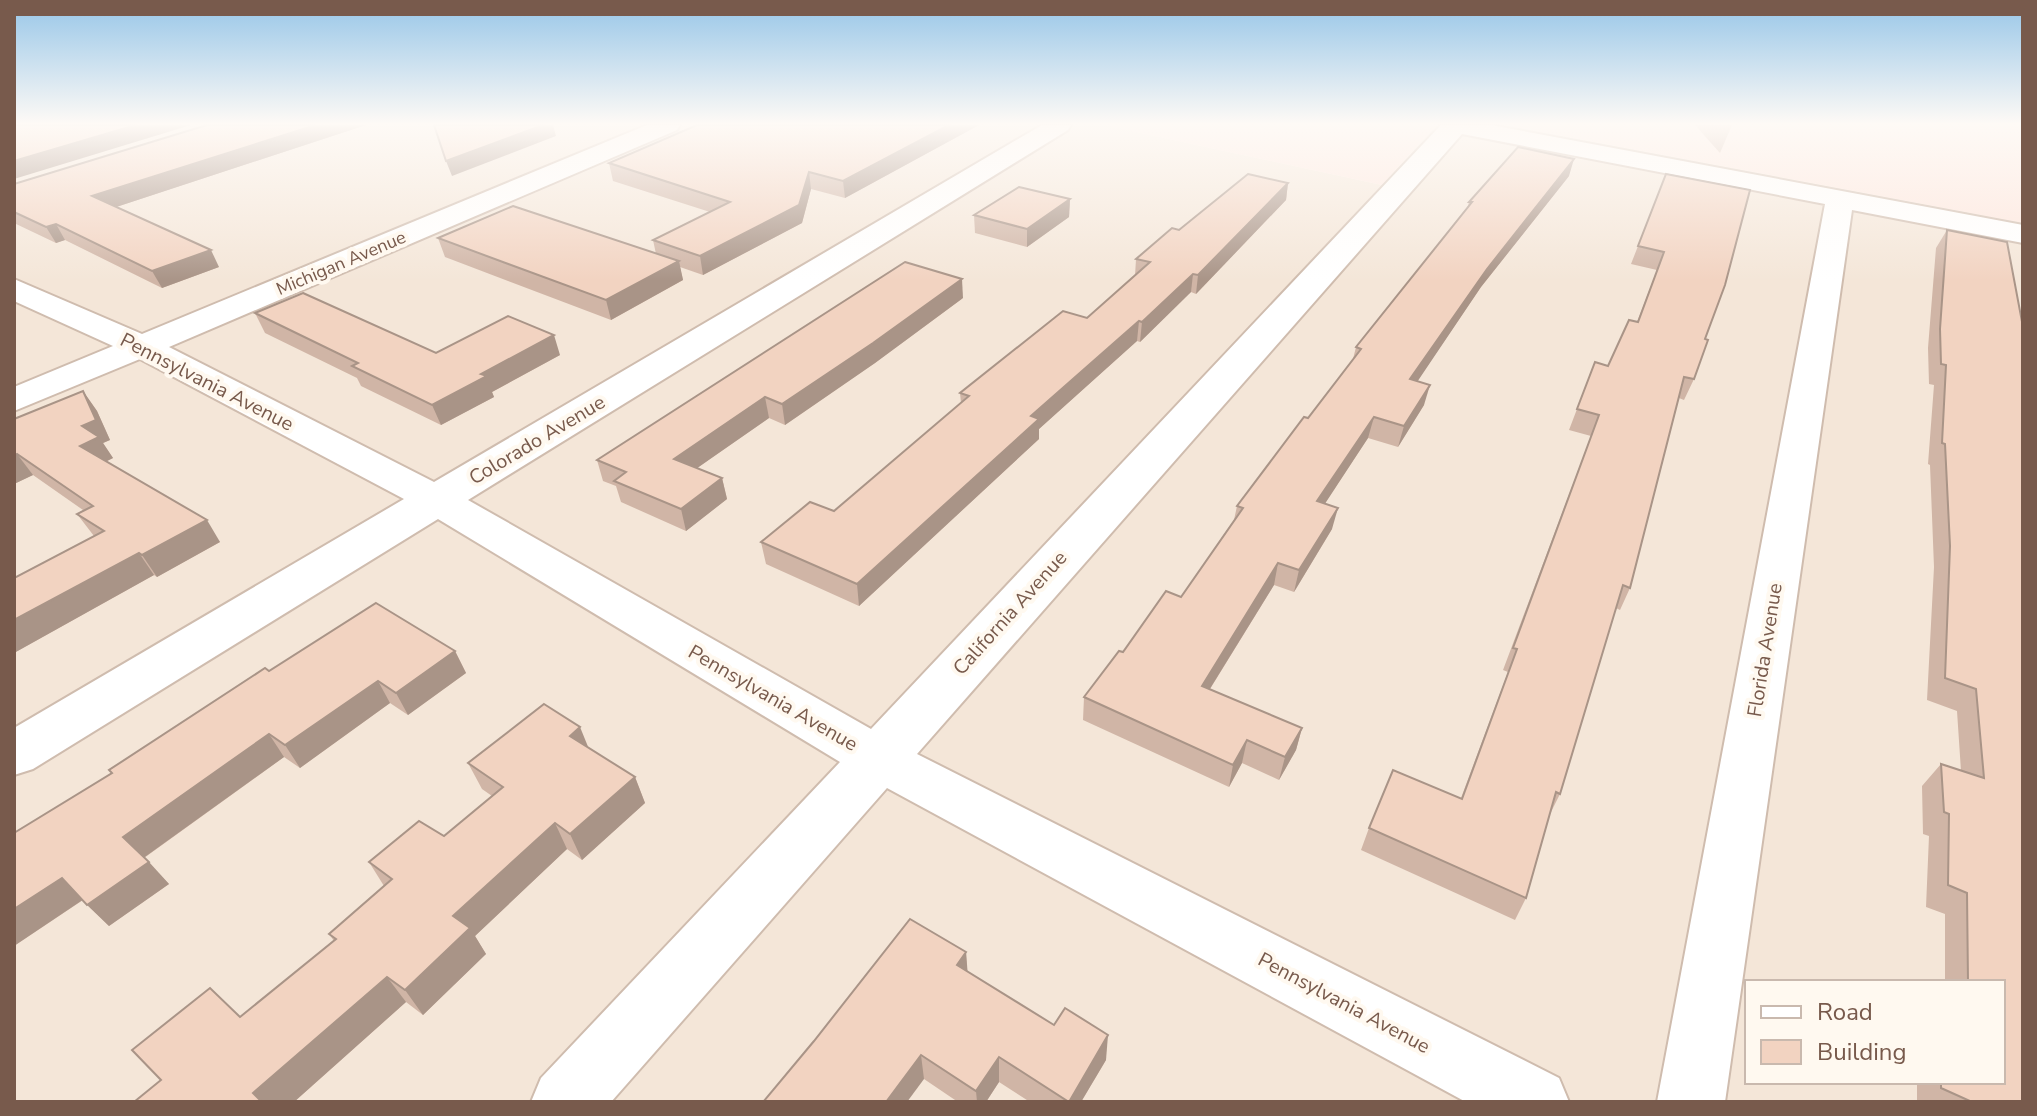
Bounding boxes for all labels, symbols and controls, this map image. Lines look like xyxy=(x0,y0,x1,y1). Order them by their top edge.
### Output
street label: Michigan Avenue xyxy=(273,225,409,301)
street label: Pennsylvania Avenue xyxy=(116,327,298,437)
street label: Colorado Avenue xyxy=(464,389,610,491)
street label: California Avenue xyxy=(947,545,1073,681)
street label: Florida Avenue xyxy=(1741,581,1789,719)
street label: Pennsylvania Avenue xyxy=(683,638,863,758)
street label: Pennsylvania Avenue xyxy=(1253,946,1435,1060)
legend xyxy=(1745,980,2005,1084)
text: Road xyxy=(1817,996,1873,1028)
text: Building xyxy=(1817,1036,1907,1068)

